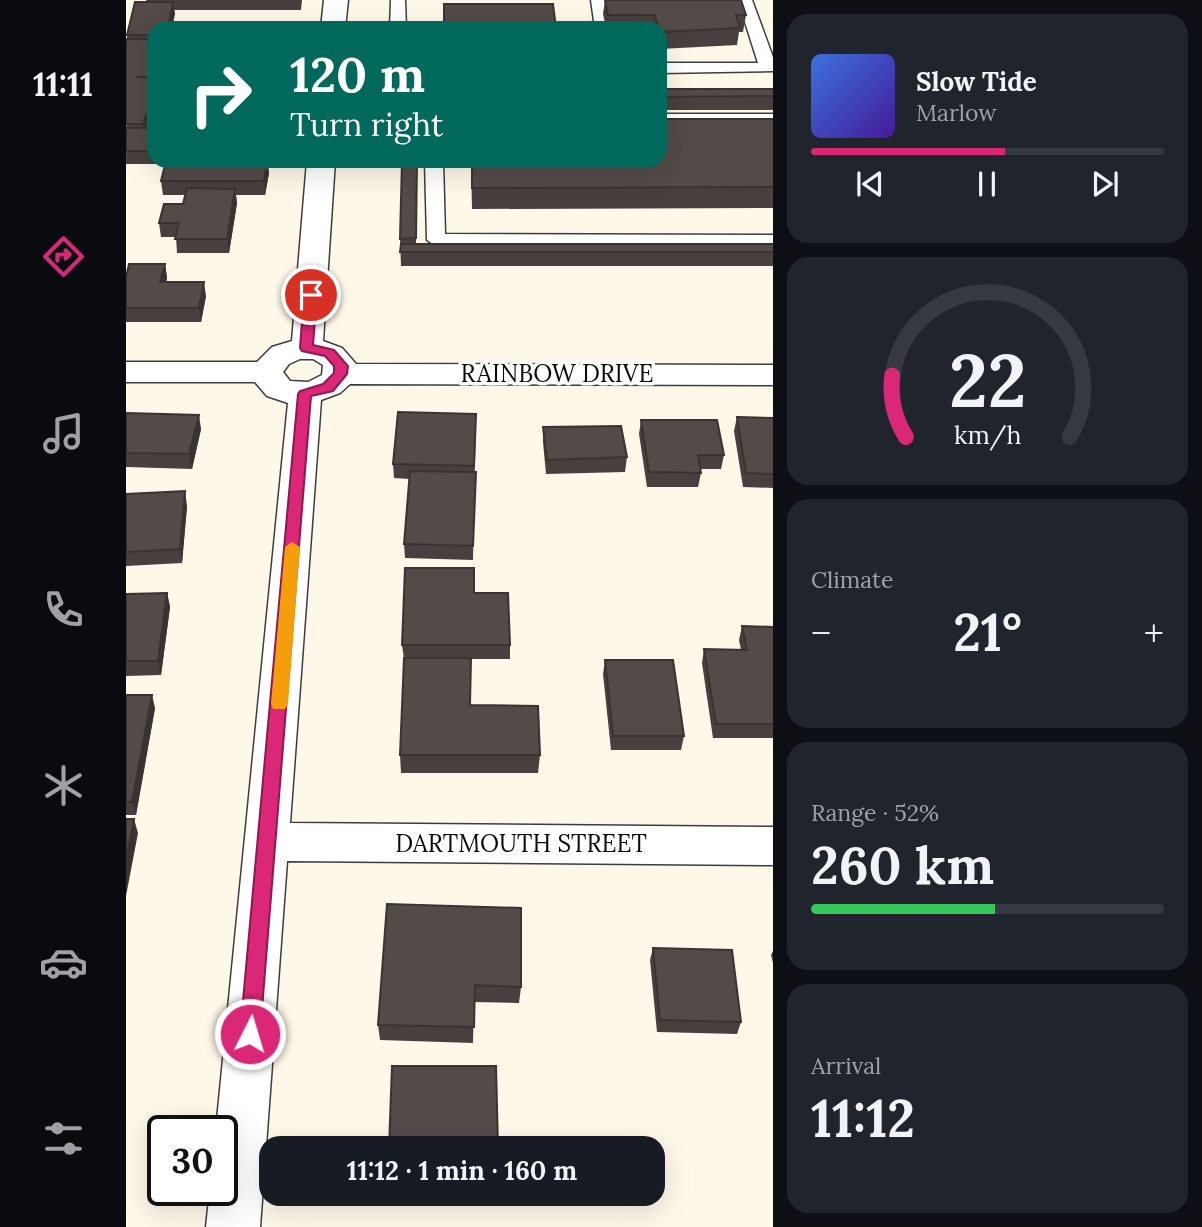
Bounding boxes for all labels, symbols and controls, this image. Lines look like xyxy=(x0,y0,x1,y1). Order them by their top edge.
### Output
text: 120 m xyxy=(290,43,425,105)
icon: right xyxy=(175,49,266,140)
text: 11:11 xyxy=(33,64,93,105)
text: Slow Tide xyxy=(916,65,1037,98)
text: Marlow xyxy=(916,98,997,127)
text: Turn right xyxy=(290,104,443,145)
icon: previous xyxy=(851,165,889,203)
icon: pause xyxy=(968,165,1006,203)
icon: next xyxy=(1086,165,1124,203)
icon: directions xyxy=(39,232,88,281)
pin xyxy=(281,265,341,325)
icon: arrive xyxy=(292,276,330,314)
text: 22 xyxy=(949,334,1026,427)
street label: RAINBOW DRIVE xyxy=(461,358,653,389)
icon: music xyxy=(39,409,88,458)
text: km/h xyxy=(954,419,1021,451)
text: Climate xyxy=(811,565,893,594)
icon: phone xyxy=(39,585,88,634)
text: 21° xyxy=(953,599,1022,665)
text: − xyxy=(811,609,831,657)
text: + xyxy=(1144,609,1164,657)
icon: climate xyxy=(39,761,88,810)
text: Range · 52% xyxy=(811,798,939,827)
street label: DARTMOUTH STREET xyxy=(395,828,647,859)
text: 260 km xyxy=(811,832,994,898)
icon: car xyxy=(39,938,88,987)
position arrow xyxy=(213,997,287,1071)
text: Arrival xyxy=(811,1051,881,1080)
text: 11:12 xyxy=(811,1085,915,1151)
icon: filters xyxy=(39,1114,88,1163)
speed limit sign: 30 xyxy=(147,1115,238,1206)
text: 11:12 · 1 min · 160 m xyxy=(347,1154,577,1187)

